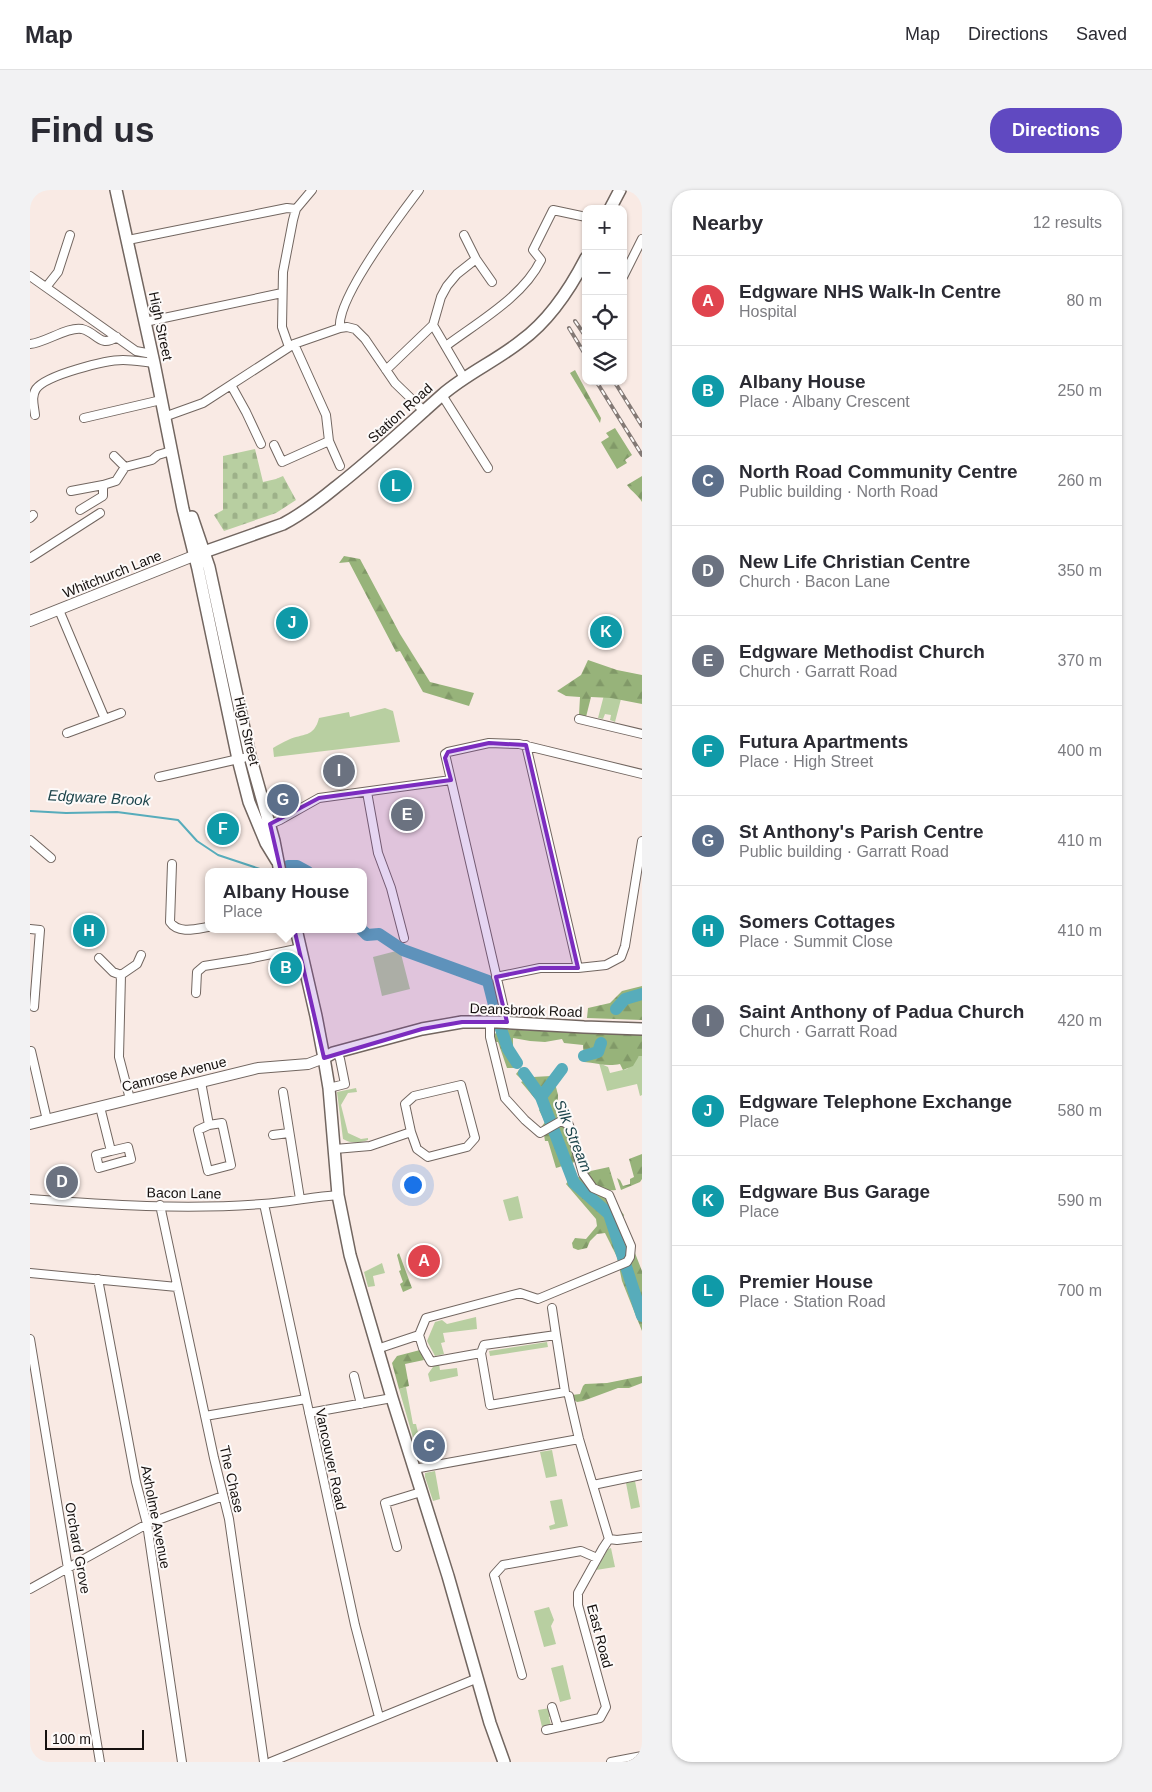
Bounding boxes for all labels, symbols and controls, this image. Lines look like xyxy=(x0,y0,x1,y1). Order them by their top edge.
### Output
text: Map xyxy=(25,21,73,48)
text: Map xyxy=(905,24,940,44)
text: Directions xyxy=(968,24,1048,44)
text: Saved xyxy=(1076,24,1127,44)
button: Directions xyxy=(990,108,1122,153)
text: Find us xyxy=(30,110,154,149)
map controls xyxy=(582,205,627,385)
button: + xyxy=(582,205,627,250)
text: Nearby xyxy=(692,211,763,234)
text: 12 results xyxy=(1033,214,1102,231)
button: − xyxy=(582,250,627,295)
text: Edgware NHS Walk-In Centre xyxy=(739,281,1001,302)
street label: High Street xyxy=(146,290,176,362)
text: A xyxy=(702,292,714,309)
text: 80 m xyxy=(1066,292,1102,309)
button: locate xyxy=(582,295,627,340)
text: Hospital xyxy=(739,303,797,320)
button: layers xyxy=(582,340,627,385)
text: Albany House xyxy=(739,371,866,392)
street label: Station Road xyxy=(365,380,435,446)
text: B xyxy=(702,382,714,399)
text: 250 m xyxy=(1058,382,1102,399)
text: Place · Albany Crescent xyxy=(739,393,910,410)
text: North Road Community Centre xyxy=(739,461,1018,482)
pin: L xyxy=(380,467,412,505)
text: C xyxy=(702,472,714,489)
text: 260 m xyxy=(1058,472,1102,489)
text: Public building · North Road xyxy=(739,483,938,500)
street label: Whitchurch Lane xyxy=(60,547,164,601)
text: New Life Christian Centre xyxy=(739,551,970,572)
text: D xyxy=(702,562,714,579)
text: 350 m xyxy=(1058,562,1102,579)
text: Church · Bacon Lane xyxy=(739,573,890,590)
pin: J xyxy=(276,604,308,642)
pin: K xyxy=(590,613,622,651)
text: Edgware Methodist Church xyxy=(739,641,985,662)
text: E xyxy=(703,652,713,669)
text: 370 m xyxy=(1058,652,1102,669)
text: Church · Garratt Road xyxy=(739,663,897,680)
street label: High Street xyxy=(231,695,263,767)
text: Futura Apartments xyxy=(739,731,908,752)
text: F xyxy=(703,742,713,759)
text: 400 m xyxy=(1058,742,1102,759)
pin: I xyxy=(323,752,355,790)
text: Place · High Street xyxy=(739,753,873,770)
pin: G xyxy=(267,781,299,819)
water label: Edgware Brook xyxy=(47,786,152,809)
pin: E xyxy=(391,796,423,834)
pin: F xyxy=(207,810,239,848)
text: St Anthony's Parish Centre xyxy=(739,821,984,842)
text: G xyxy=(702,832,714,849)
text: 410 m xyxy=(1058,832,1102,849)
text: Public building · Garratt Road xyxy=(739,843,949,860)
popup xyxy=(205,868,367,933)
text: Albany House xyxy=(223,881,349,902)
text: Place xyxy=(223,903,263,920)
text: Somers Cottages xyxy=(739,911,895,932)
pin: H xyxy=(73,912,105,950)
text: H xyxy=(702,922,714,939)
text: 410 m xyxy=(1058,922,1102,939)
text: Place · Summit Close xyxy=(739,933,893,950)
pin: B xyxy=(270,949,302,987)
street label: Deansbrook Road xyxy=(469,1000,583,1020)
text: Saint Anthony of Padua Church xyxy=(739,1001,1024,1022)
text: I xyxy=(706,1012,710,1029)
text: 420 m xyxy=(1058,1012,1102,1029)
text: Church · Garratt Road xyxy=(739,1023,897,1040)
street label: Camrose Avenue xyxy=(120,1053,228,1095)
text: Edgware Telephone Exchange xyxy=(739,1091,1012,1112)
water label: Silk Stream xyxy=(551,1097,596,1175)
text: J xyxy=(704,1102,712,1119)
text: 580 m xyxy=(1058,1102,1102,1119)
text: Place xyxy=(739,1113,779,1130)
pin: D xyxy=(46,1163,78,1201)
your location xyxy=(400,1172,426,1198)
text: Edgware Bus Garage xyxy=(739,1181,930,1202)
street label: Bacon Lane xyxy=(146,1184,222,1202)
text: K xyxy=(702,1192,714,1209)
text: 590 m xyxy=(1058,1192,1102,1209)
text: Place xyxy=(739,1203,779,1220)
pin: A xyxy=(408,1242,440,1280)
text: Premier House xyxy=(739,1271,873,1292)
text: L xyxy=(703,1282,713,1299)
text: 700 m xyxy=(1058,1282,1102,1299)
text: Place · Station Road xyxy=(739,1293,886,1310)
street label: Vancouver Road xyxy=(312,1407,350,1511)
pin: C xyxy=(413,1427,445,1465)
street label: The Chase xyxy=(217,1444,248,1514)
street label: Axholme Avenue xyxy=(138,1464,174,1570)
street label: Orchard Grove xyxy=(62,1501,94,1595)
street label: East Road xyxy=(584,1602,616,1670)
scale bar xyxy=(45,1727,144,1750)
text: 100 m xyxy=(52,1731,91,1747)

